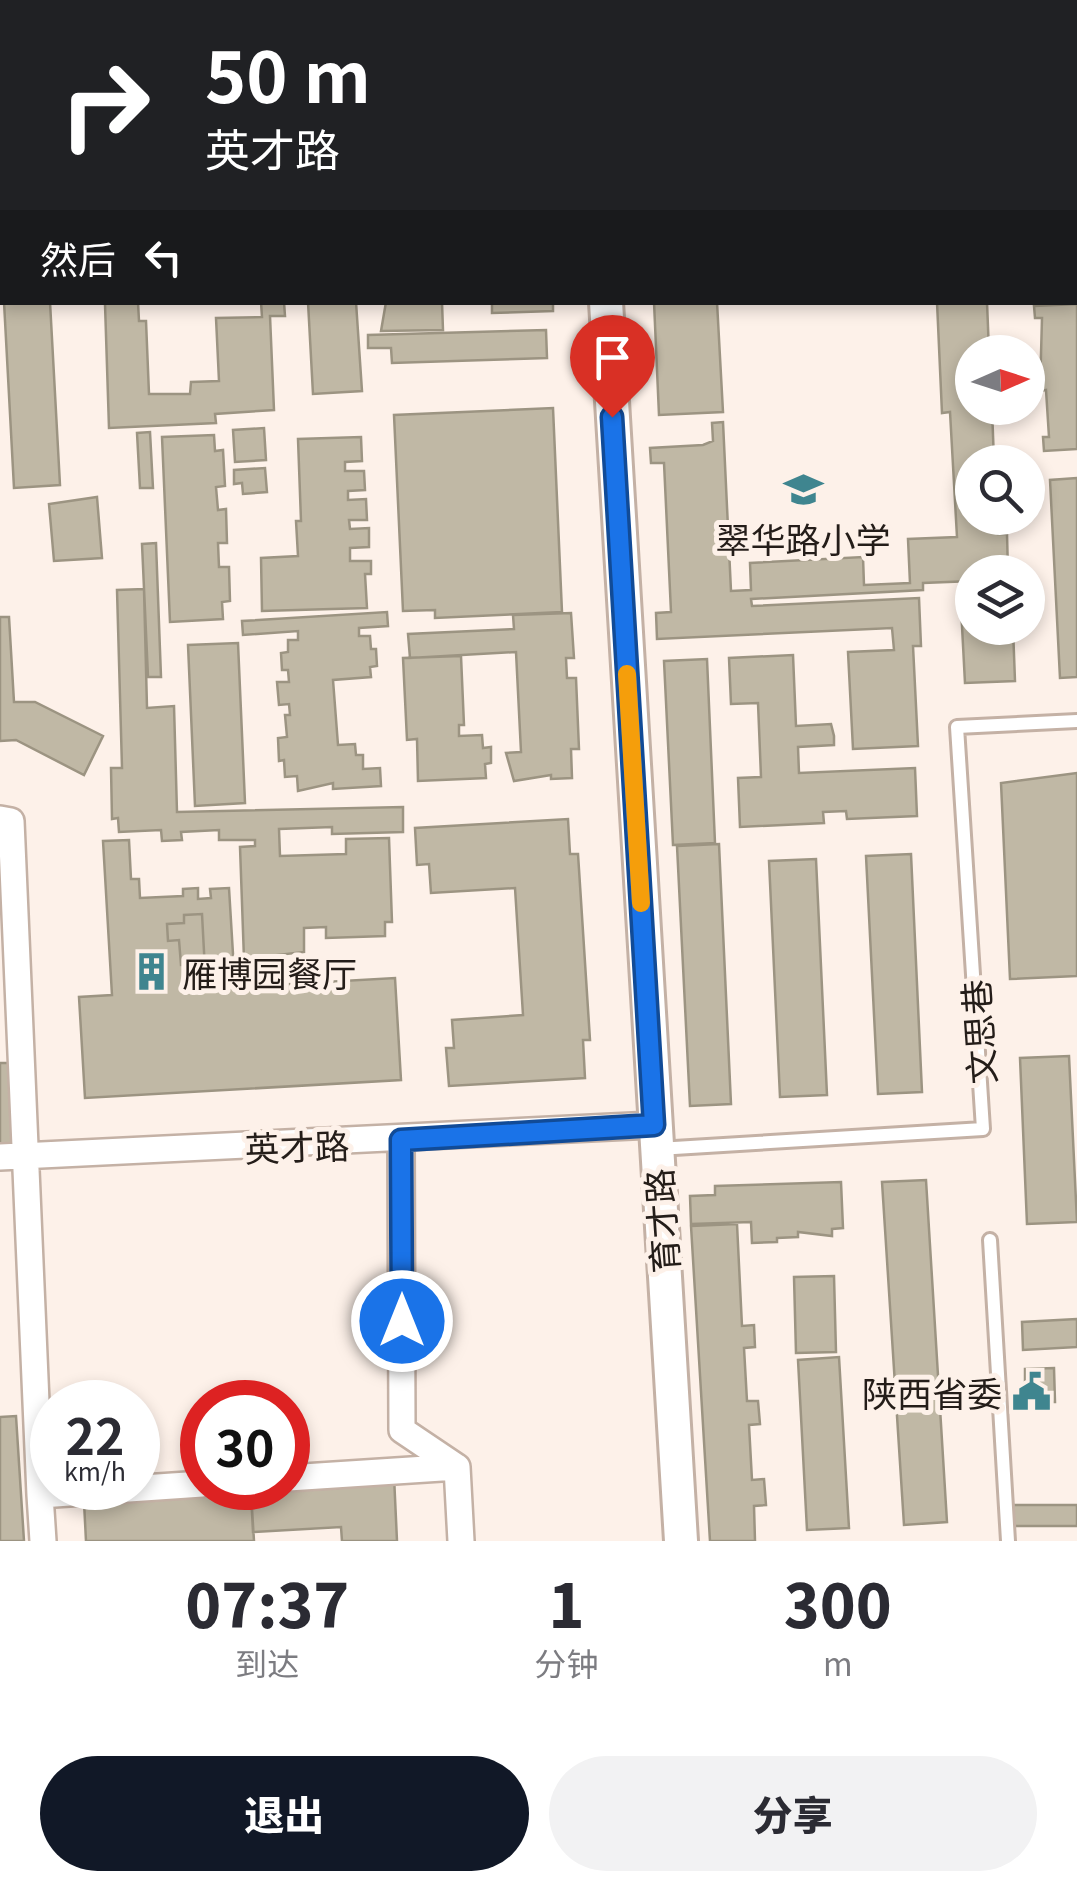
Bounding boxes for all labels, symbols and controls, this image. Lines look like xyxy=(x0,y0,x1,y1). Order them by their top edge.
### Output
text: 50 m xyxy=(205,22,371,123)
icon: right xyxy=(40,40,170,170)
text: 英才路 xyxy=(205,115,340,180)
text: 然后 xyxy=(40,230,116,285)
icon: left xyxy=(136,230,191,285)
pin xyxy=(570,315,655,418)
icon: arrive xyxy=(585,330,640,385)
north arrow xyxy=(955,335,1045,425)
map controls xyxy=(955,335,1045,645)
button: search xyxy=(955,445,1045,535)
school or university icon: 翠华路小学 xyxy=(782,469,824,511)
place label: 翠华路小学 xyxy=(715,512,891,563)
button: layers xyxy=(955,555,1045,645)
place label: 雁博园餐厅 xyxy=(182,946,357,997)
building icon: 雁博园餐厅 xyxy=(131,950,173,992)
street label: 文思巷 xyxy=(948,978,1006,1086)
street label: 英才路 xyxy=(244,1118,350,1172)
street label: 育才路 xyxy=(631,1167,689,1275)
position arrow xyxy=(350,1269,454,1373)
place label: 陕西省委 xyxy=(862,1366,1002,1417)
public building icon: 陕西省委 xyxy=(1011,1370,1053,1412)
speed limit sign: 30 xyxy=(180,1380,310,1510)
text: 22 xyxy=(66,1397,125,1469)
text: km/h xyxy=(64,1452,126,1488)
text: 07:37 xyxy=(185,1558,349,1645)
text: 1 xyxy=(549,1558,585,1645)
text: 300 xyxy=(784,1558,892,1645)
text: 到达 xyxy=(235,1639,299,1685)
text: 分钟 xyxy=(535,1639,599,1685)
text: m xyxy=(823,1639,853,1685)
button: 退出 xyxy=(40,1756,529,1871)
button: 分享 xyxy=(549,1756,1037,1871)

